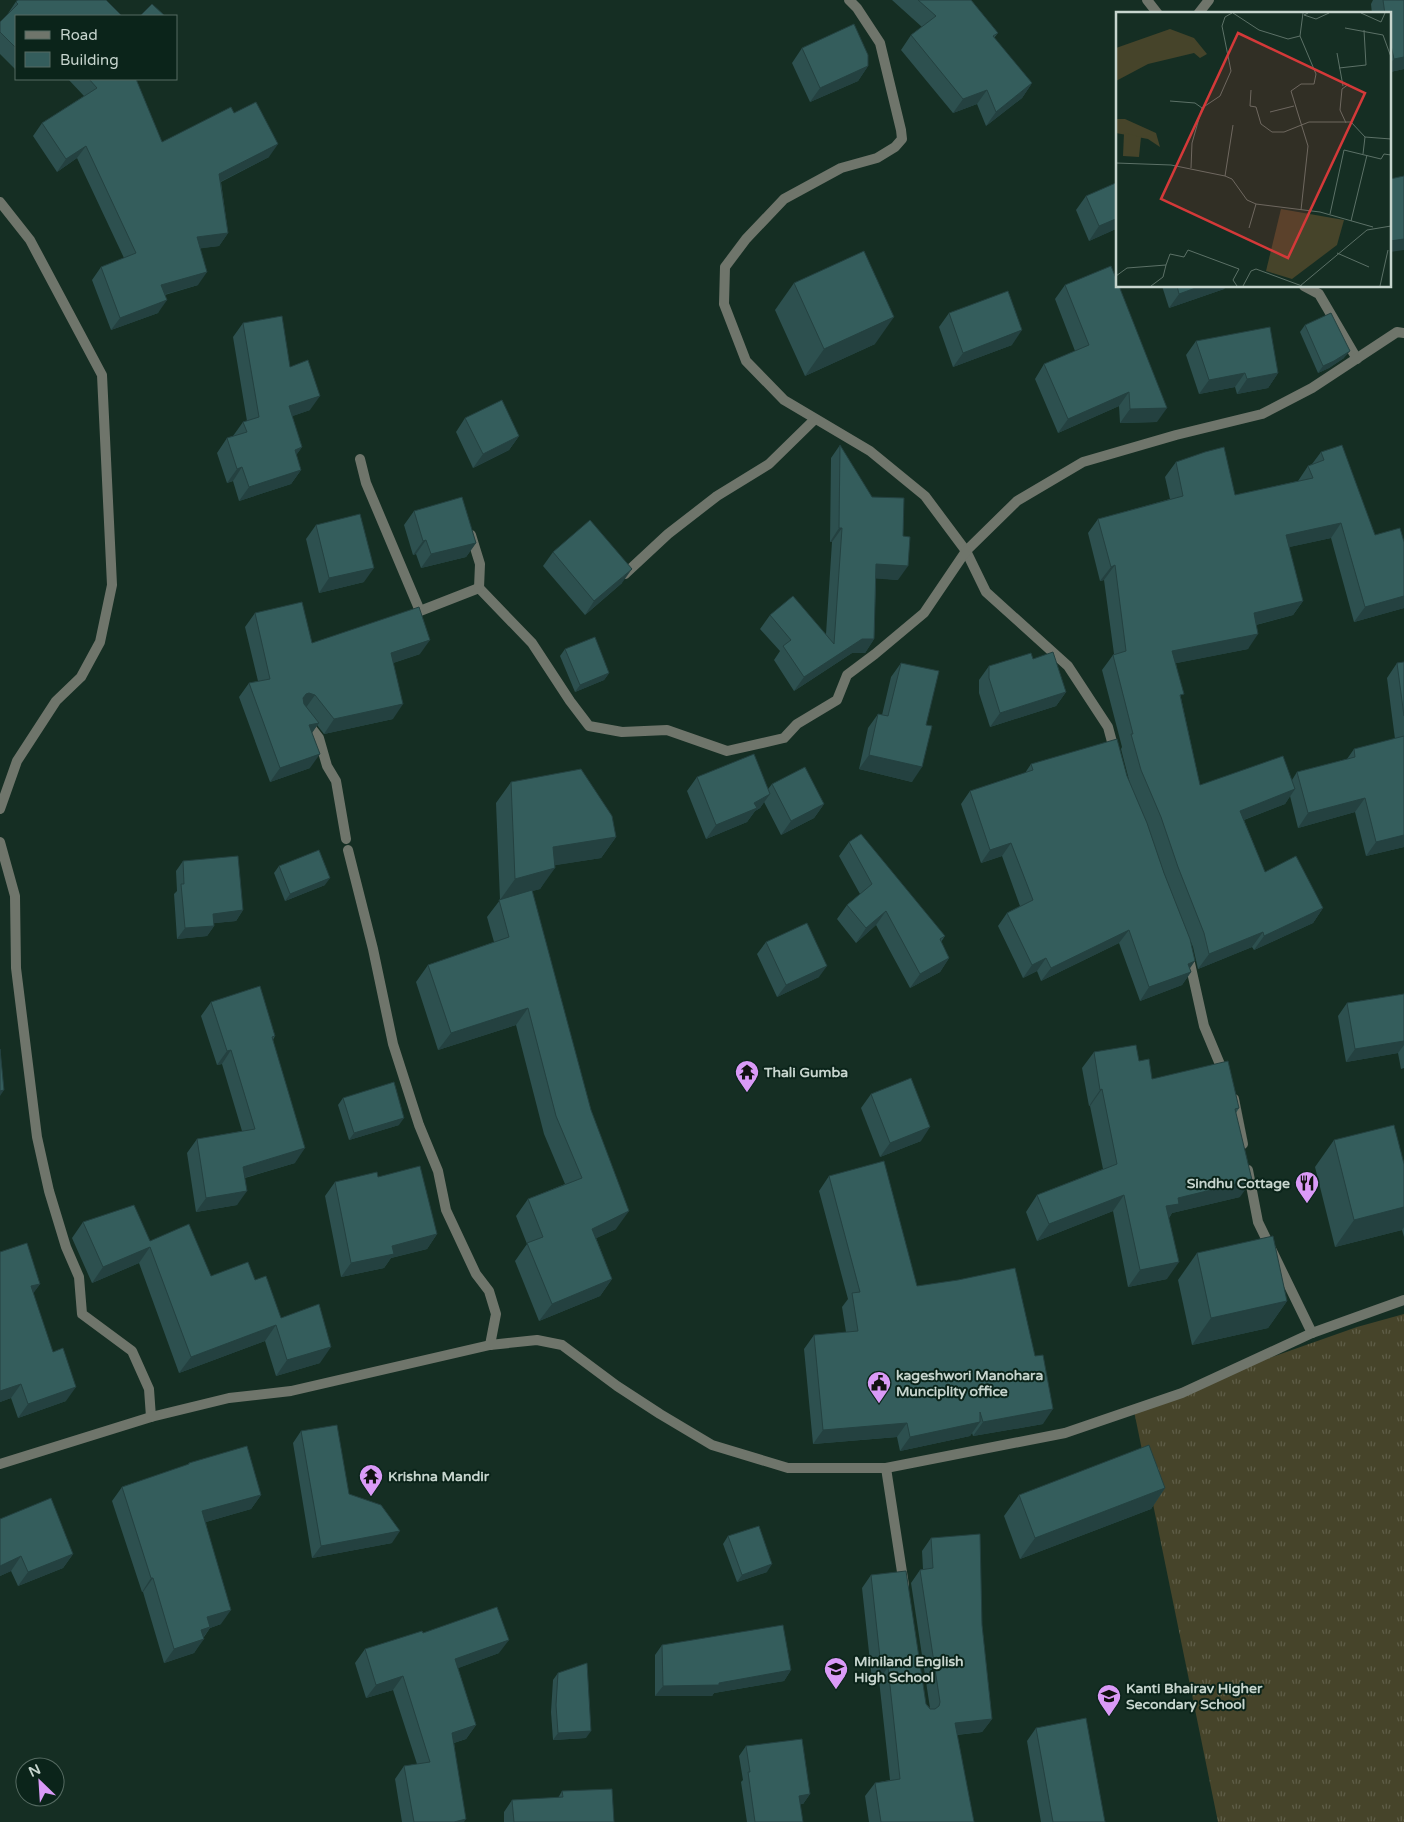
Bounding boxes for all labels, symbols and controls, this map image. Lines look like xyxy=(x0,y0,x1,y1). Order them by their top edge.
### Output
inset map xyxy=(1116,12,1392,288)
legend xyxy=(15,15,178,80)
text: Road xyxy=(60,26,98,44)
text: Building xyxy=(60,51,119,69)
temple icon: Thali Gumba xyxy=(734,1059,760,1093)
place label: Thali Gumba xyxy=(763,1064,848,1081)
restaurant icon: Sindhu Cottage xyxy=(1294,1170,1320,1204)
place label: Sindhu Cottage xyxy=(1187,1175,1290,1192)
place label: kageshwori Manohara Munciplity office xyxy=(896,1367,1043,1400)
public building icon: kageshwori Manohara Munciplity office xyxy=(866,1370,892,1404)
temple icon: Krishna Mandir xyxy=(358,1463,384,1497)
place label: Krishna Mandir xyxy=(388,1468,490,1485)
place label: Miniland English High School xyxy=(854,1653,964,1686)
school or university icon: Miniland English High School xyxy=(823,1656,849,1690)
place label: Kanti Bhairav Higher Secondary School xyxy=(1126,1680,1263,1713)
school or university icon: Kanti Bhairav Higher Secondary School xyxy=(1096,1683,1122,1717)
north arrow xyxy=(15,1757,65,1807)
text: N xyxy=(26,1761,43,1781)

